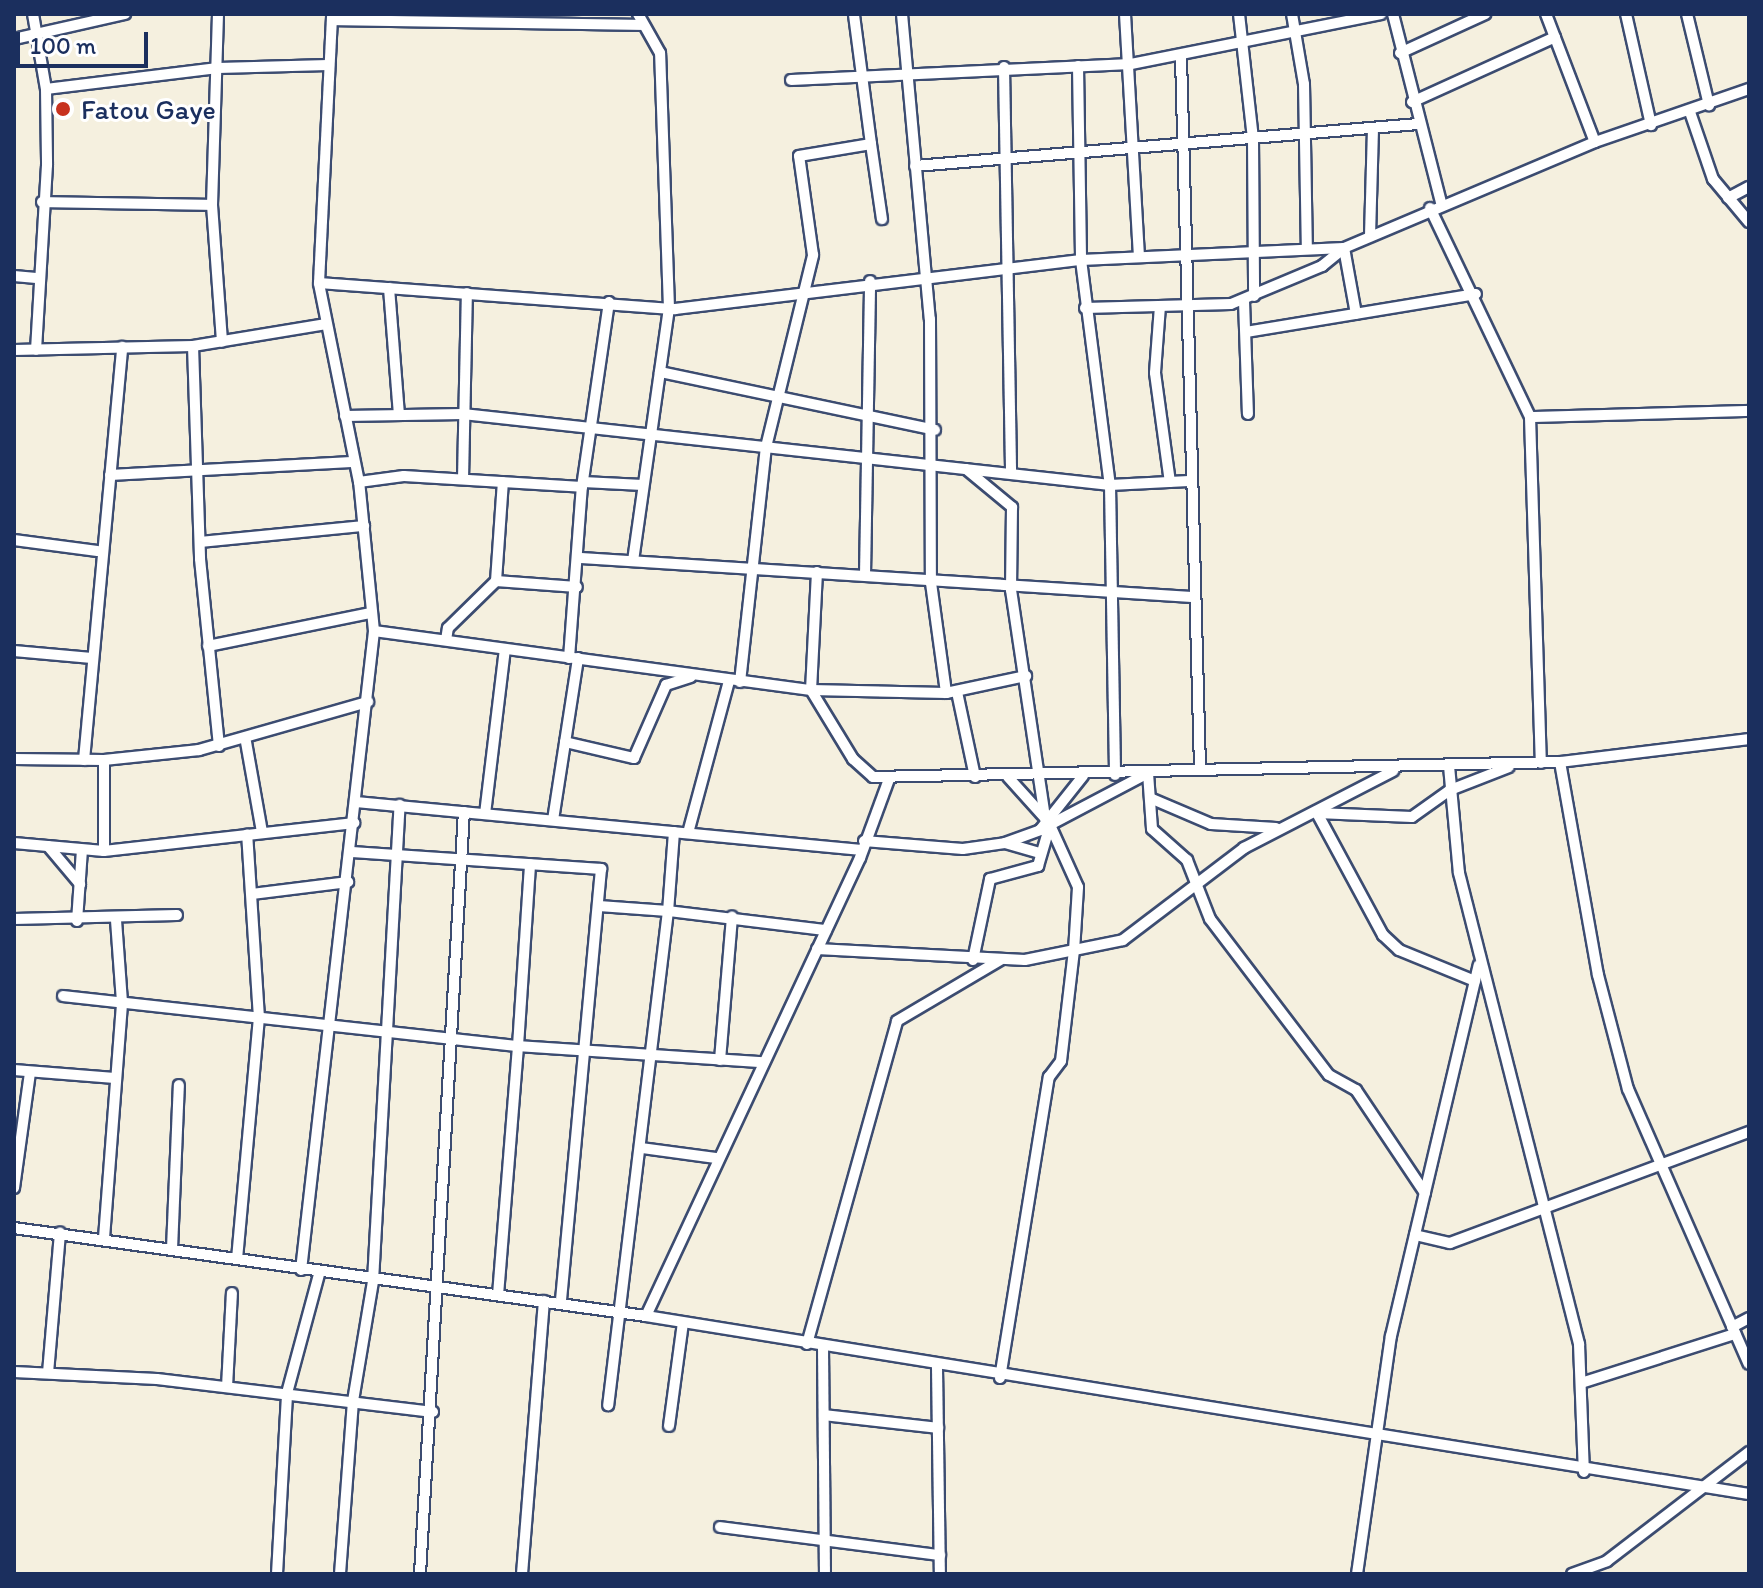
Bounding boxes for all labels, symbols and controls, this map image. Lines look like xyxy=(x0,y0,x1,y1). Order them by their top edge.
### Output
scale bar xyxy=(20,16,152,66)
text: 100 m xyxy=(30,31,96,60)
place label: Fatou Gaye xyxy=(81,92,216,126)
marker: Fatou Gaye xyxy=(52,98,74,120)

